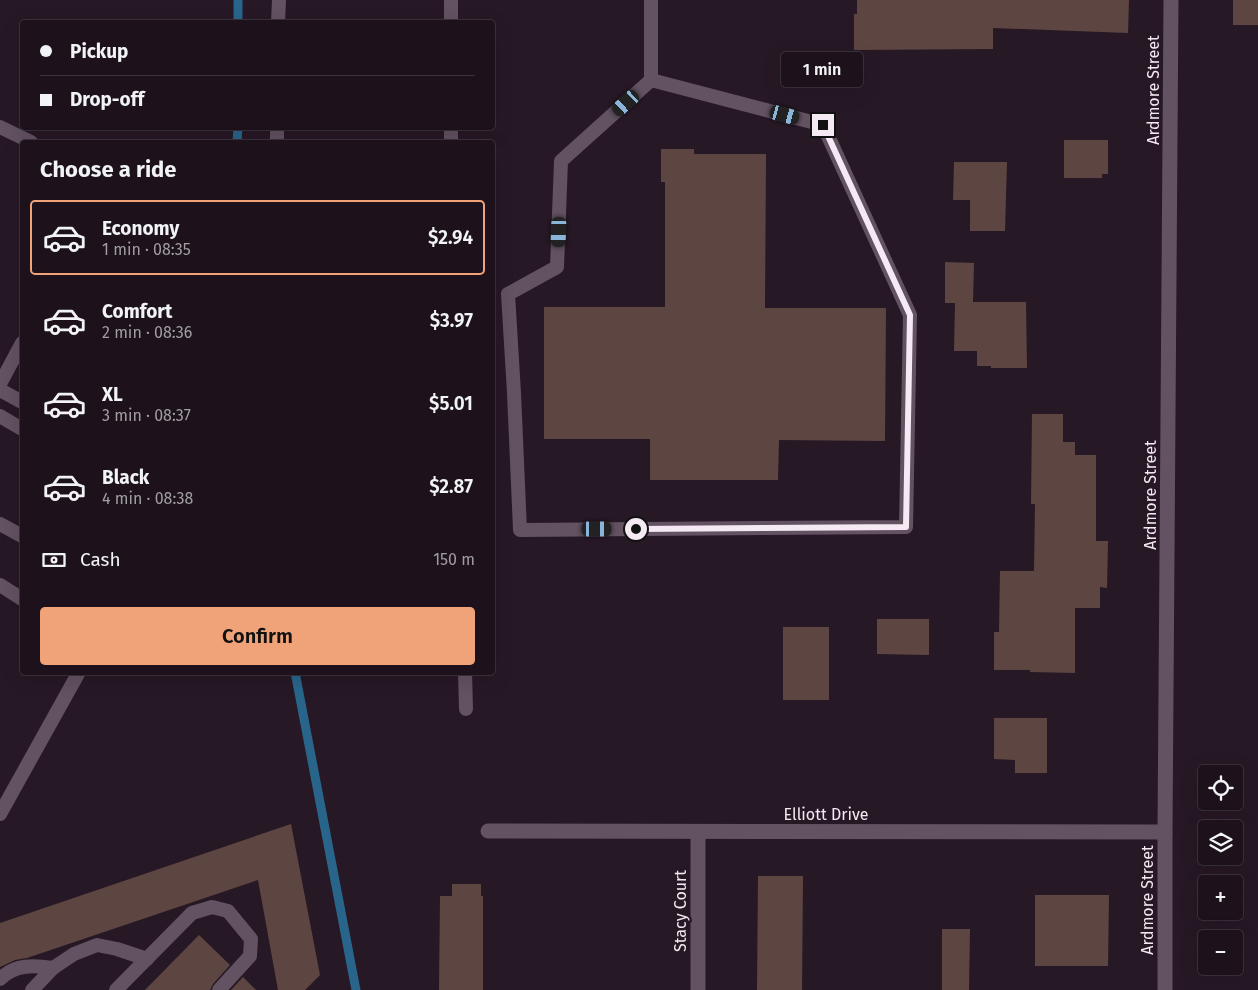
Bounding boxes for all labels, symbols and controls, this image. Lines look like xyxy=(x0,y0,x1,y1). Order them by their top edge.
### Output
street label: Ardmore Street xyxy=(1144,35,1163,145)
text: Pickup xyxy=(70,40,128,63)
callout: 1 min xyxy=(782,52,864,88)
text: 1 min xyxy=(803,60,841,79)
car xyxy=(609,87,642,119)
text: Drop-off xyxy=(70,88,144,111)
car xyxy=(768,104,801,126)
route end xyxy=(812,114,834,136)
text: Choose a ride xyxy=(40,156,176,183)
icon: car xyxy=(42,215,87,260)
text: Economy xyxy=(102,217,179,240)
car xyxy=(550,217,567,247)
text: $2.94 xyxy=(428,226,473,249)
text: 1 min · 08:35 xyxy=(102,240,191,259)
icon: car xyxy=(42,298,87,343)
text: Comfort xyxy=(102,300,172,323)
text: $3.97 xyxy=(430,309,473,332)
text: 2 min · 08:36 xyxy=(102,323,192,342)
icon: car xyxy=(42,381,87,426)
text: XL xyxy=(102,383,123,406)
text: $5.01 xyxy=(429,392,473,415)
text: 3 min · 08:37 xyxy=(102,406,191,425)
street label: Ardmore Street xyxy=(1141,440,1160,550)
icon: car xyxy=(42,464,87,509)
text: Black xyxy=(102,466,149,489)
text: $2.87 xyxy=(429,475,473,498)
text: 4 min · 08:38 xyxy=(102,489,193,508)
route start xyxy=(625,518,647,540)
car xyxy=(582,522,612,537)
icon: cash xyxy=(40,546,68,574)
text: Cash xyxy=(80,548,121,571)
text: 150 m xyxy=(433,550,475,569)
button: Confirm xyxy=(40,607,475,665)
map controls xyxy=(1198,765,1243,975)
button: locate xyxy=(1198,765,1243,810)
street label: Elliott Drive xyxy=(784,805,869,824)
button: layers xyxy=(1198,820,1243,865)
street label: Ardmore Street xyxy=(1138,845,1157,955)
street label: Stacy Court xyxy=(671,870,690,952)
button: + xyxy=(1198,875,1243,920)
button: − xyxy=(1198,930,1243,975)

